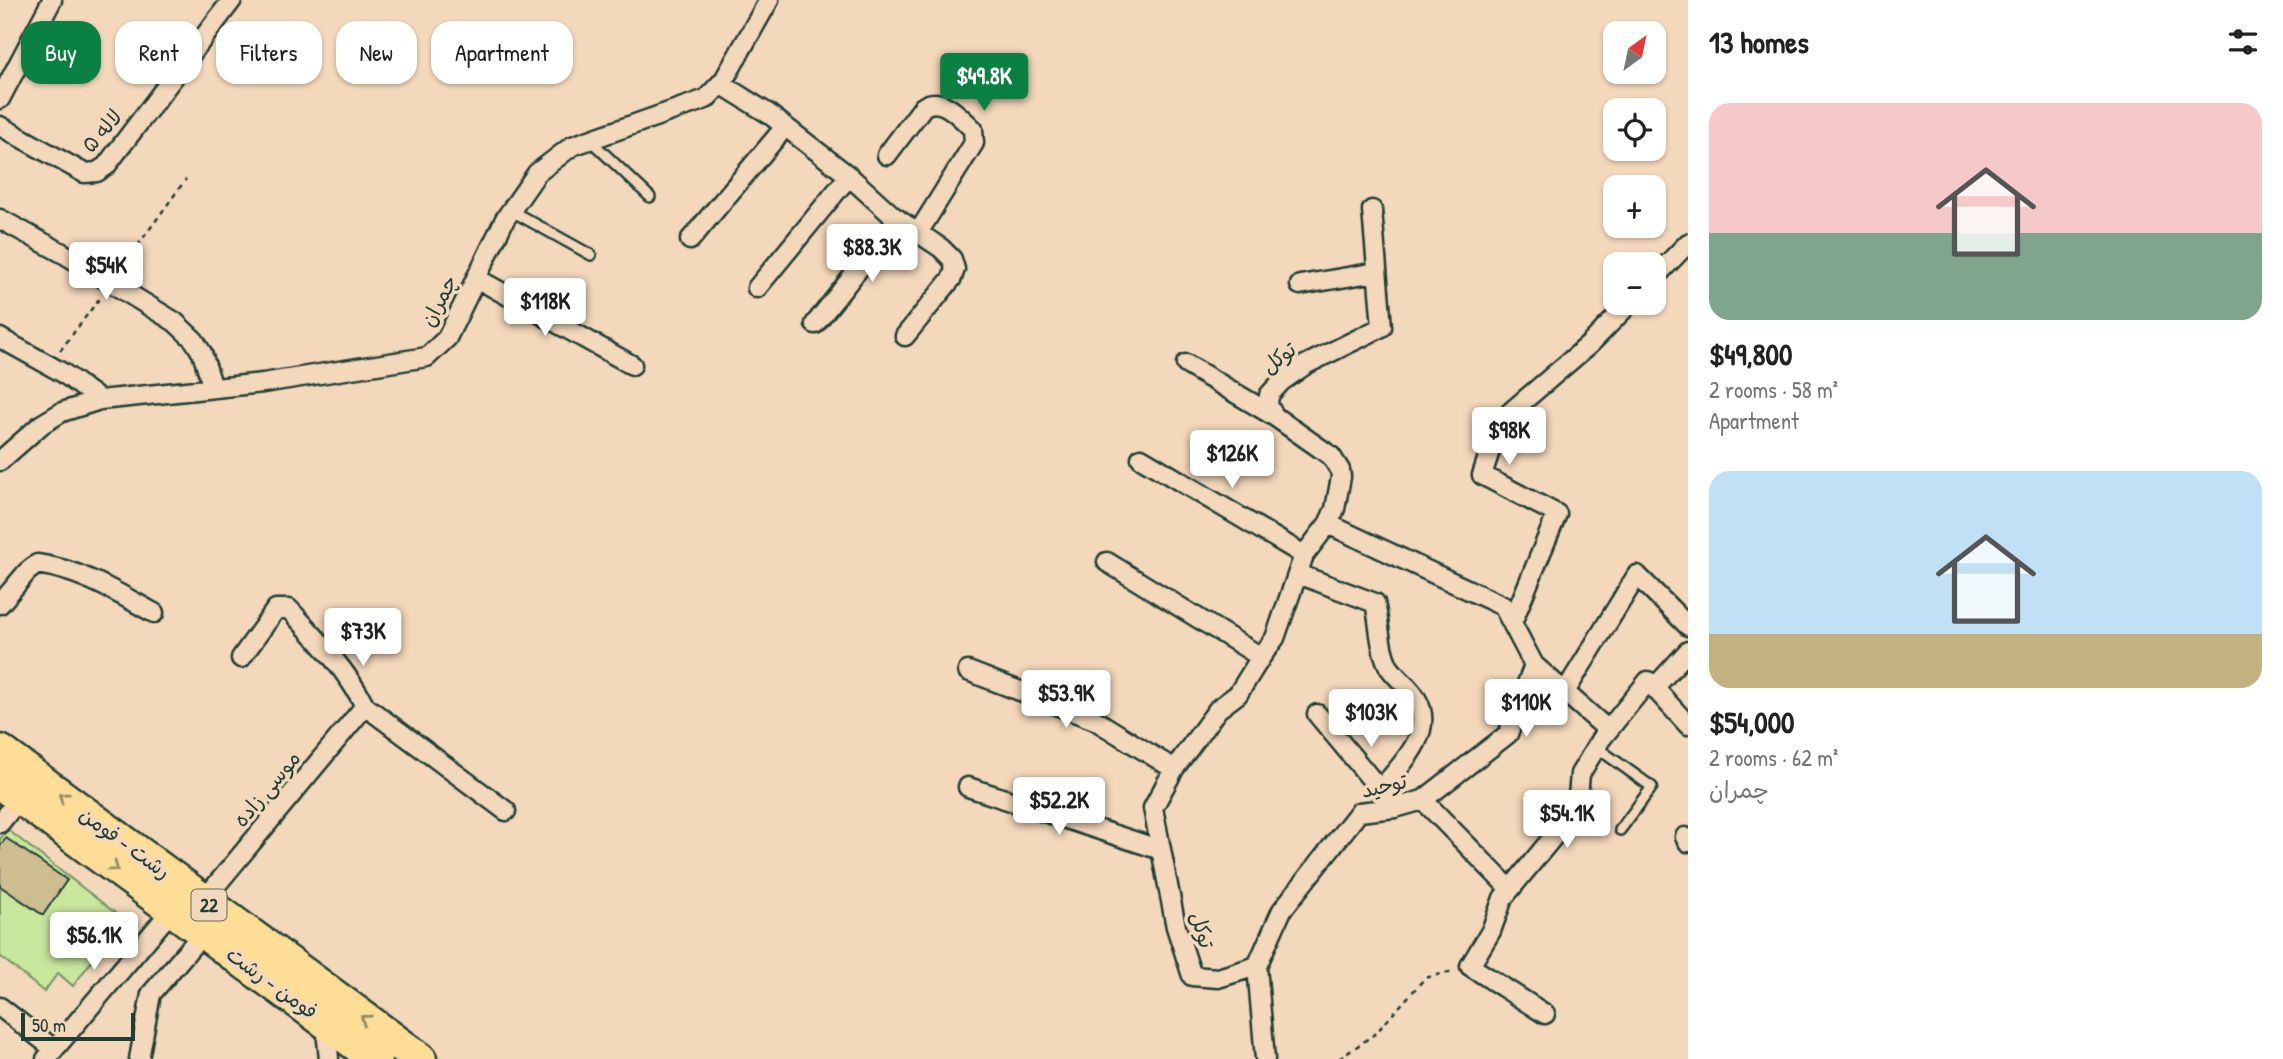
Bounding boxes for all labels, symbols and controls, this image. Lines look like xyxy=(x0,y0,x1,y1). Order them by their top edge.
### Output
chip: Buy xyxy=(21,21,101,84)
chip: Rent xyxy=(115,21,202,84)
chip: Filters xyxy=(216,21,322,84)
chip: New xyxy=(336,21,417,84)
chip: Apartment xyxy=(431,21,573,84)
north arrow xyxy=(1603,21,1666,84)
map controls xyxy=(1603,21,1666,315)
text: 13 homes xyxy=(1709,22,1809,62)
icon: filters xyxy=(2224,23,2262,61)
pin: $49.8K xyxy=(927,54,1041,113)
text: $49.8K xyxy=(956,60,1012,91)
button: locate xyxy=(1603,98,1666,161)
street label: لاله ۵ xyxy=(75,103,129,159)
icon: home xyxy=(1923,149,2049,275)
button: + xyxy=(1603,175,1666,238)
pin: $88.3K xyxy=(815,224,929,284)
text: $88.3K xyxy=(843,231,901,262)
pin: $54K xyxy=(65,243,147,302)
text: $54K xyxy=(85,249,127,280)
button: − xyxy=(1603,252,1666,315)
street label: چمران xyxy=(413,270,464,332)
pin: $118K xyxy=(496,278,594,338)
text: $118K xyxy=(520,285,570,316)
street label: توکل xyxy=(1255,334,1303,380)
text: $49,800 xyxy=(1709,334,1792,374)
text: 2 rooms · 58 m² xyxy=(1709,374,1838,405)
text: Apartment xyxy=(1709,405,1799,436)
pin: $98K xyxy=(1468,407,1550,467)
text: $98K xyxy=(1488,414,1530,445)
pin: $126K xyxy=(1183,430,1281,490)
text: $126K xyxy=(1206,437,1258,468)
icon: home xyxy=(1923,516,2049,642)
pin: $73K xyxy=(322,608,404,668)
text: $73K xyxy=(340,615,386,646)
pin: $53.9K xyxy=(1009,670,1123,730)
text: $53.9K xyxy=(1037,677,1095,708)
pin: $110K xyxy=(1477,680,1575,739)
text: $110K xyxy=(1501,686,1551,717)
pin: $103K xyxy=(1322,690,1420,749)
text: $103K xyxy=(1345,696,1397,727)
text: $54,000 xyxy=(1709,702,1795,742)
text: 2 rooms · 62 m² xyxy=(1709,742,1838,773)
street label: موسی زاده xyxy=(226,744,307,833)
street label: توحید xyxy=(1358,766,1411,805)
text: چمران xyxy=(1709,774,1769,805)
pin: $52.2K xyxy=(1002,778,1116,837)
text: $52.2K xyxy=(1029,784,1089,815)
pin: $54.1K xyxy=(1510,790,1624,850)
one-way arrow xyxy=(58,793,71,806)
text: $54.1K xyxy=(1539,797,1595,828)
street label: رشت - فومن xyxy=(74,800,177,886)
one-way arrow xyxy=(106,859,119,871)
road number: 22 xyxy=(192,890,227,920)
street label: توکل xyxy=(1183,908,1222,952)
pin: $56.1K xyxy=(37,912,151,972)
text: $56.1K xyxy=(66,919,122,950)
street label: فومن - رشت xyxy=(221,940,324,1026)
scale bar xyxy=(21,1010,135,1042)
text: 50 m xyxy=(32,1012,66,1038)
one-way arrow xyxy=(360,1015,373,1027)

